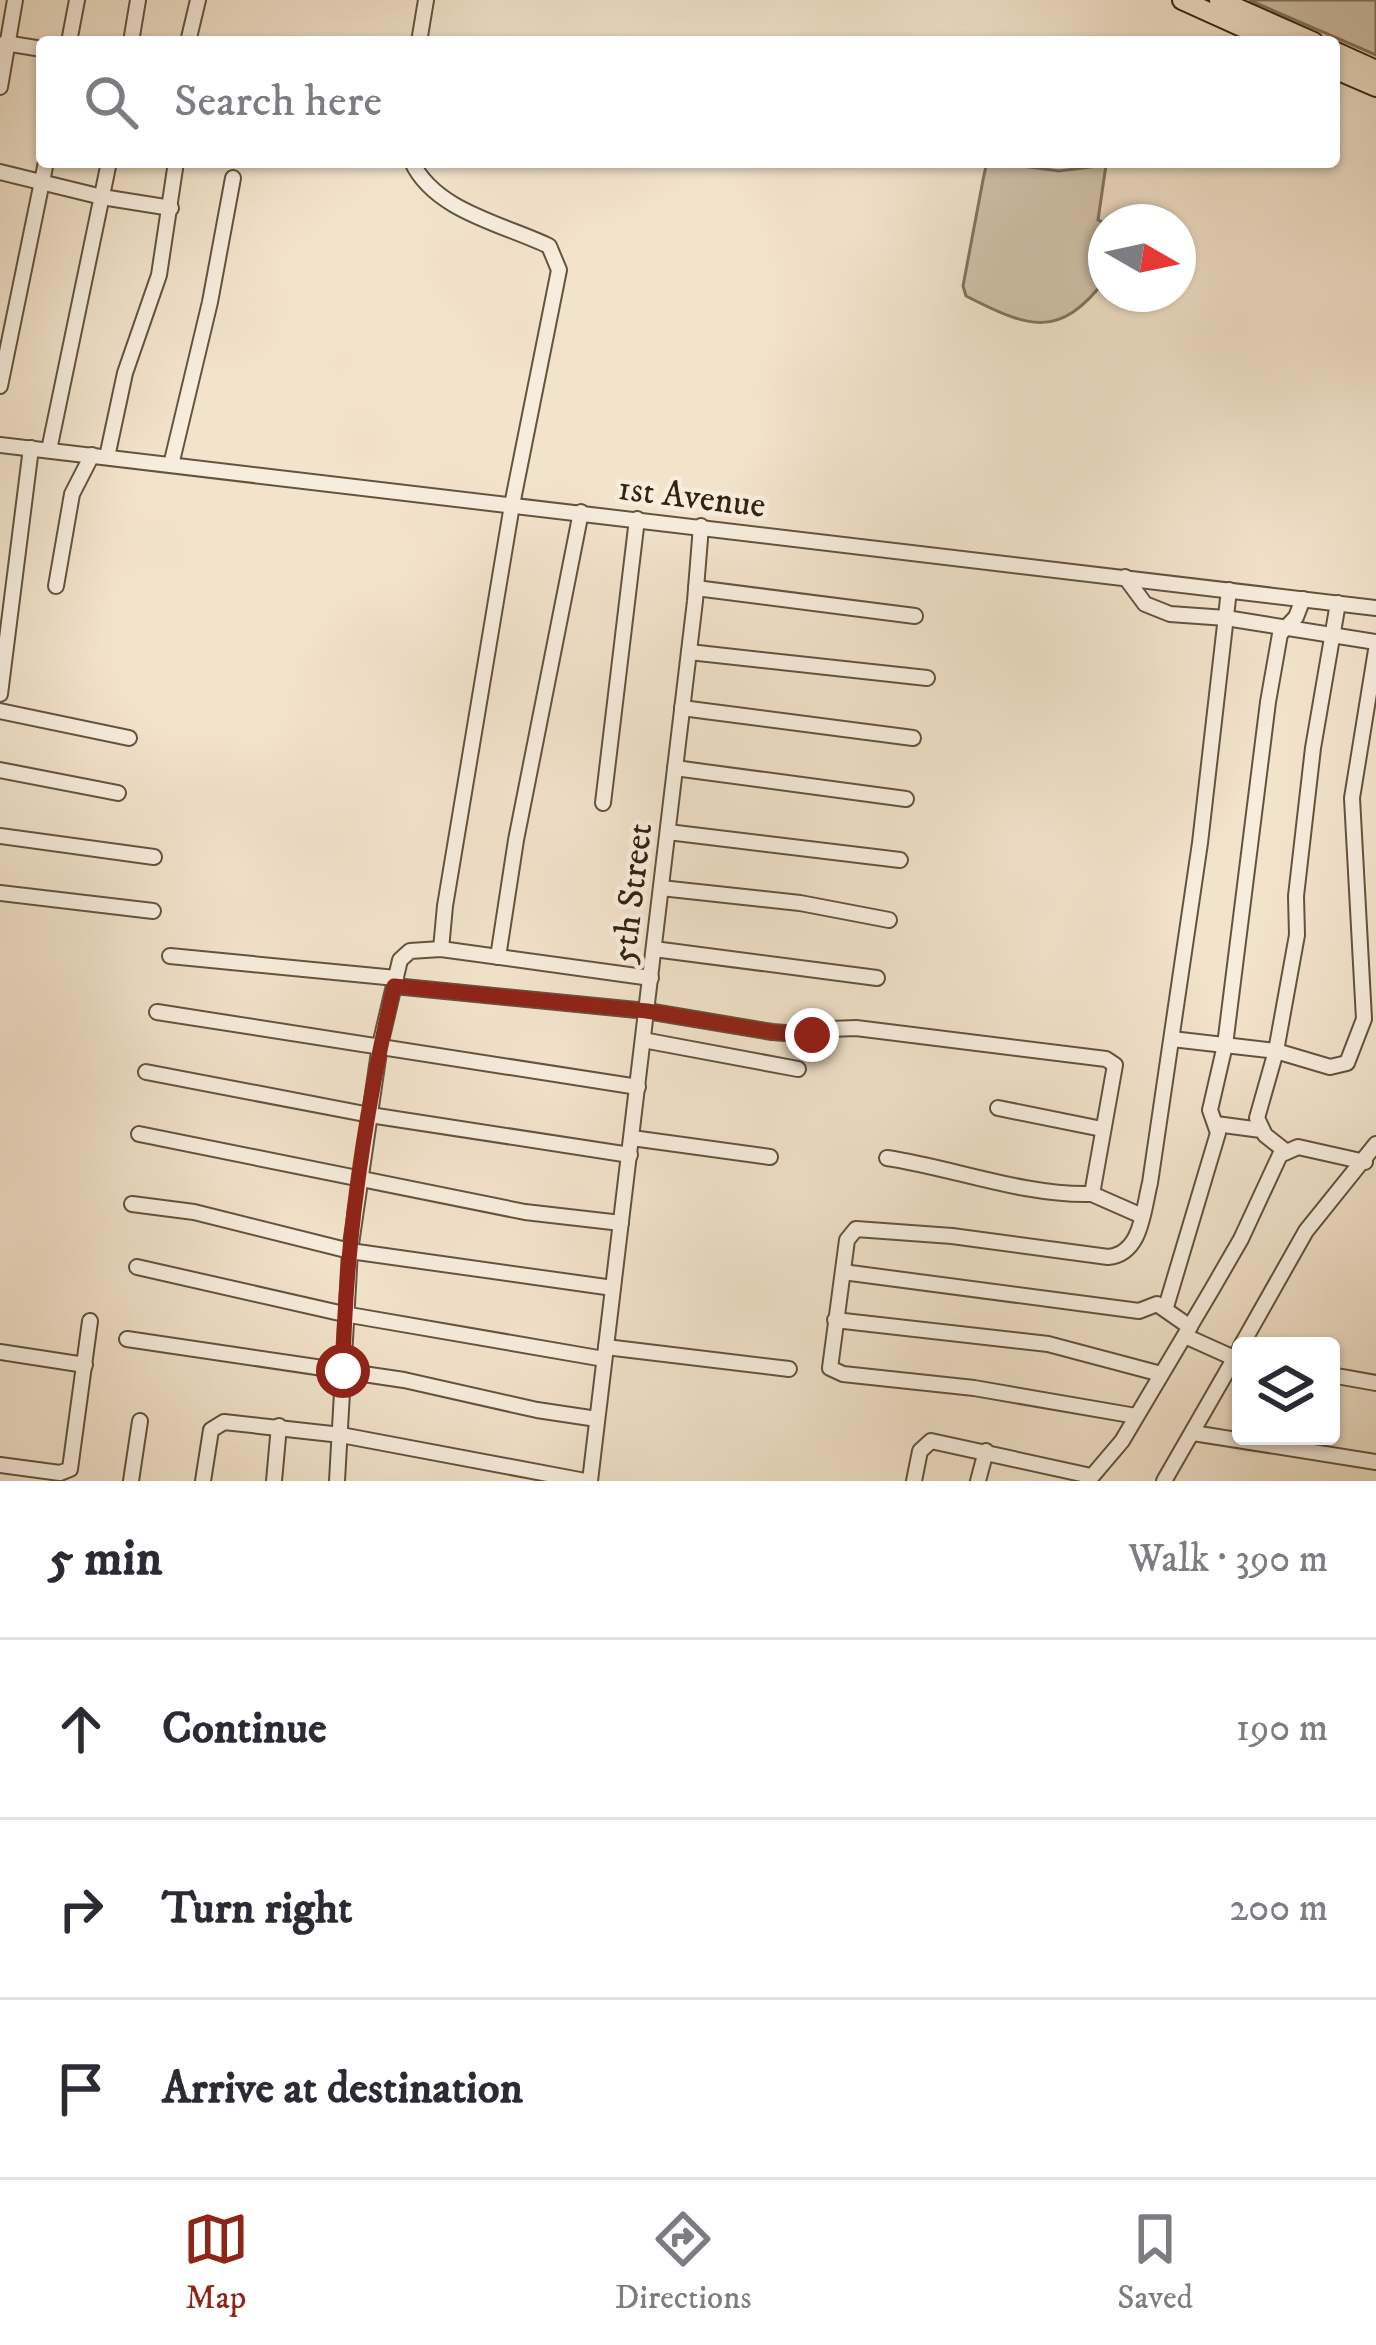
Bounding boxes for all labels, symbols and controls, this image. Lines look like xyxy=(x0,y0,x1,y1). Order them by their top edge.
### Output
search box xyxy=(36,36,1340,168)
icon: search xyxy=(78,69,144,135)
text: Search here xyxy=(174,74,382,130)
north arrow xyxy=(1088,204,1196,312)
street label: 1st Avenue xyxy=(615,466,768,529)
street label: 5th Street xyxy=(602,821,663,966)
route end xyxy=(785,1008,839,1062)
map controls xyxy=(1232,1337,1340,1445)
button: layers xyxy=(1232,1337,1340,1445)
route start xyxy=(316,1344,370,1398)
text: 5 min xyxy=(48,1527,162,1591)
text: Walk · 390 m xyxy=(1128,1535,1328,1584)
icon: ahead xyxy=(48,1696,114,1762)
text: Continue xyxy=(162,1701,327,1757)
text: 190 m xyxy=(1236,1704,1328,1753)
icon: right xyxy=(48,1876,114,1942)
text: Turn right xyxy=(162,1881,352,1937)
text: 200 m xyxy=(1229,1884,1328,1933)
icon: arrive xyxy=(48,2056,114,2122)
text: Arrive at destination xyxy=(162,2061,523,2117)
tab: Map xyxy=(183,2206,249,2319)
tab: Directions xyxy=(615,2206,751,2319)
tab: Saved xyxy=(1117,2206,1193,2319)

